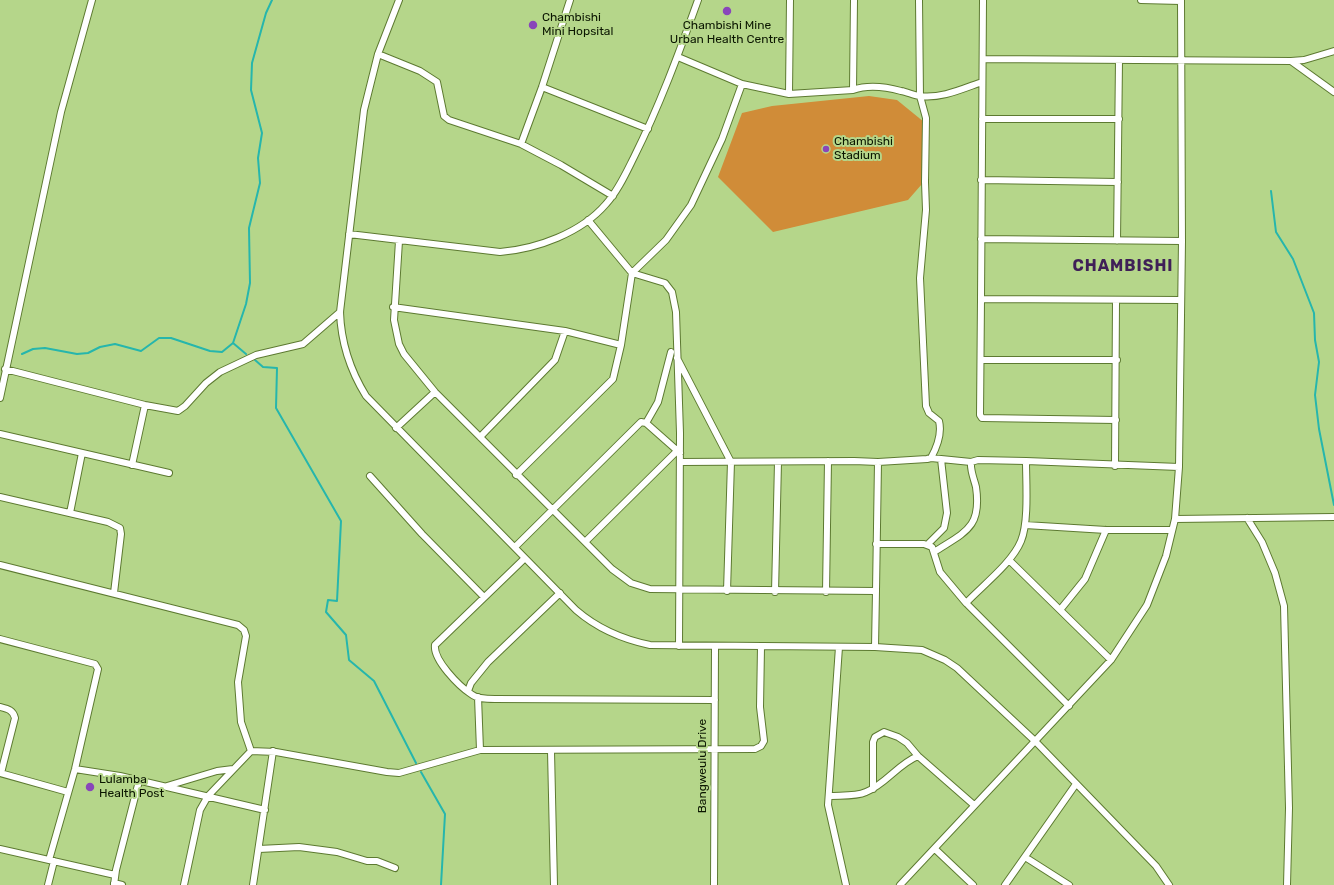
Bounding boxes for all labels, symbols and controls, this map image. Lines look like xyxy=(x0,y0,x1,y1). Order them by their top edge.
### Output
marker: Chambishi Mine Urban Health Centre xyxy=(721,5,733,17)
place label: Chambishi Mini Hopsital xyxy=(542,11,613,39)
marker: Chambishi Mini Hopsital xyxy=(527,19,539,31)
place label: Chambishi Mine Urban Health Centre xyxy=(670,19,784,47)
place label: Chambishi Stadium xyxy=(834,135,893,163)
marker: Chambishi Stadium xyxy=(821,144,831,154)
district label: CHAMBISHI xyxy=(1072,256,1174,276)
street label: Bangweulu Drive xyxy=(696,719,710,813)
place label: Lulamba Health Post xyxy=(99,773,164,801)
marker: Lulamba Health Post xyxy=(84,781,96,793)

